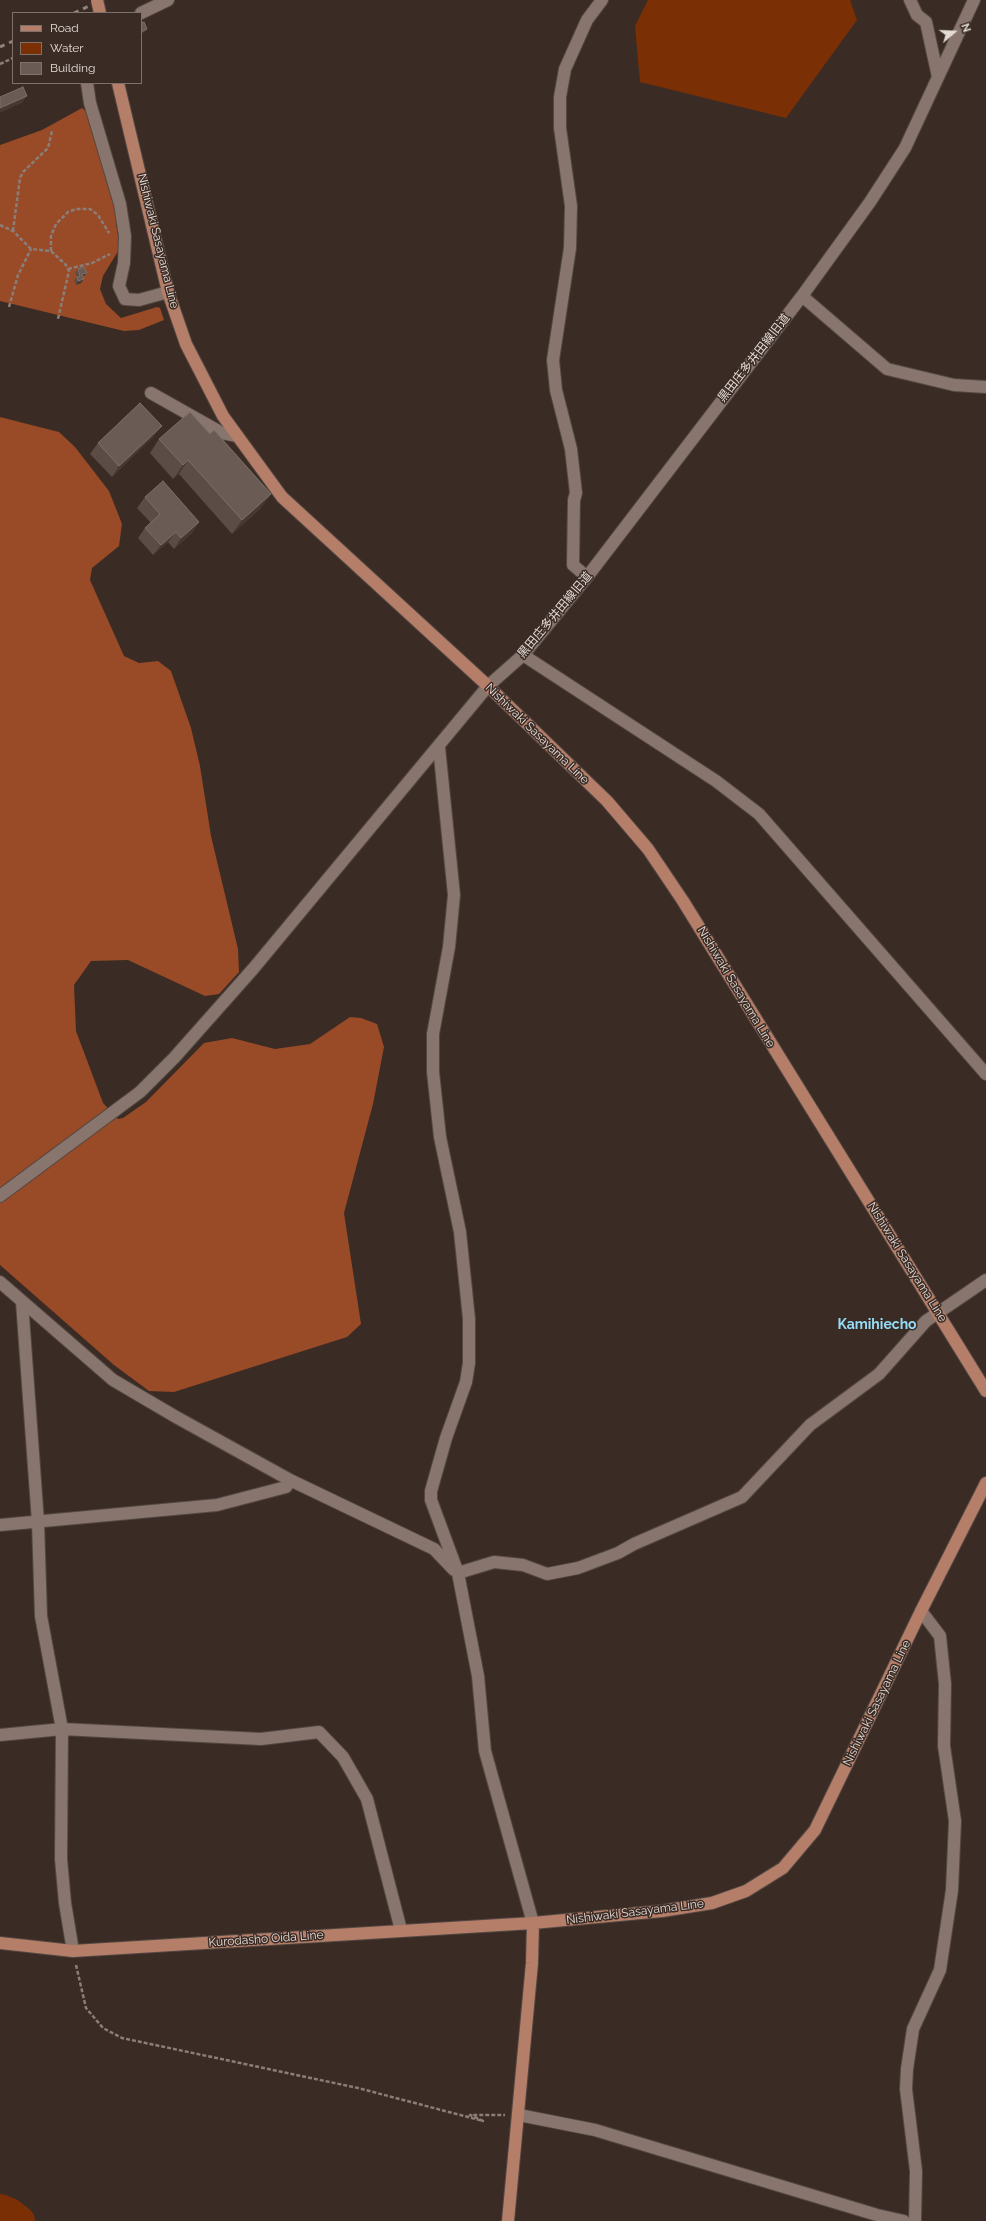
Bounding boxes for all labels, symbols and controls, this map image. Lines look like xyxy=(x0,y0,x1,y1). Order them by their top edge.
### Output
legend xyxy=(12,12,142,84)
north arrow xyxy=(934,12,974,52)
text: Road xyxy=(50,21,79,35)
text: N xyxy=(958,22,973,34)
text: Water xyxy=(50,41,84,55)
text: Building xyxy=(50,61,96,75)
street label: Nishiwaki Sasayama Line xyxy=(134,172,182,310)
street label: 黒田庄多井田線旧道 xyxy=(715,311,793,405)
street label: 黒田庄多井田線旧道 xyxy=(515,569,595,661)
street label: Nishiwaki Sasayama Line xyxy=(482,681,592,787)
street label: Nishiwaki Sasayama Line xyxy=(694,924,778,1050)
street label: Nishiwaki Sasayama Line xyxy=(864,1199,950,1325)
district label: Kamihiecho xyxy=(837,1317,917,1333)
street label: Nishiwaki Sasayama Line xyxy=(840,1638,914,1768)
street label: Nishiwaki Sasayama Line xyxy=(565,1896,705,1928)
street label: Kurodasho Oida Line xyxy=(208,1928,324,1950)

